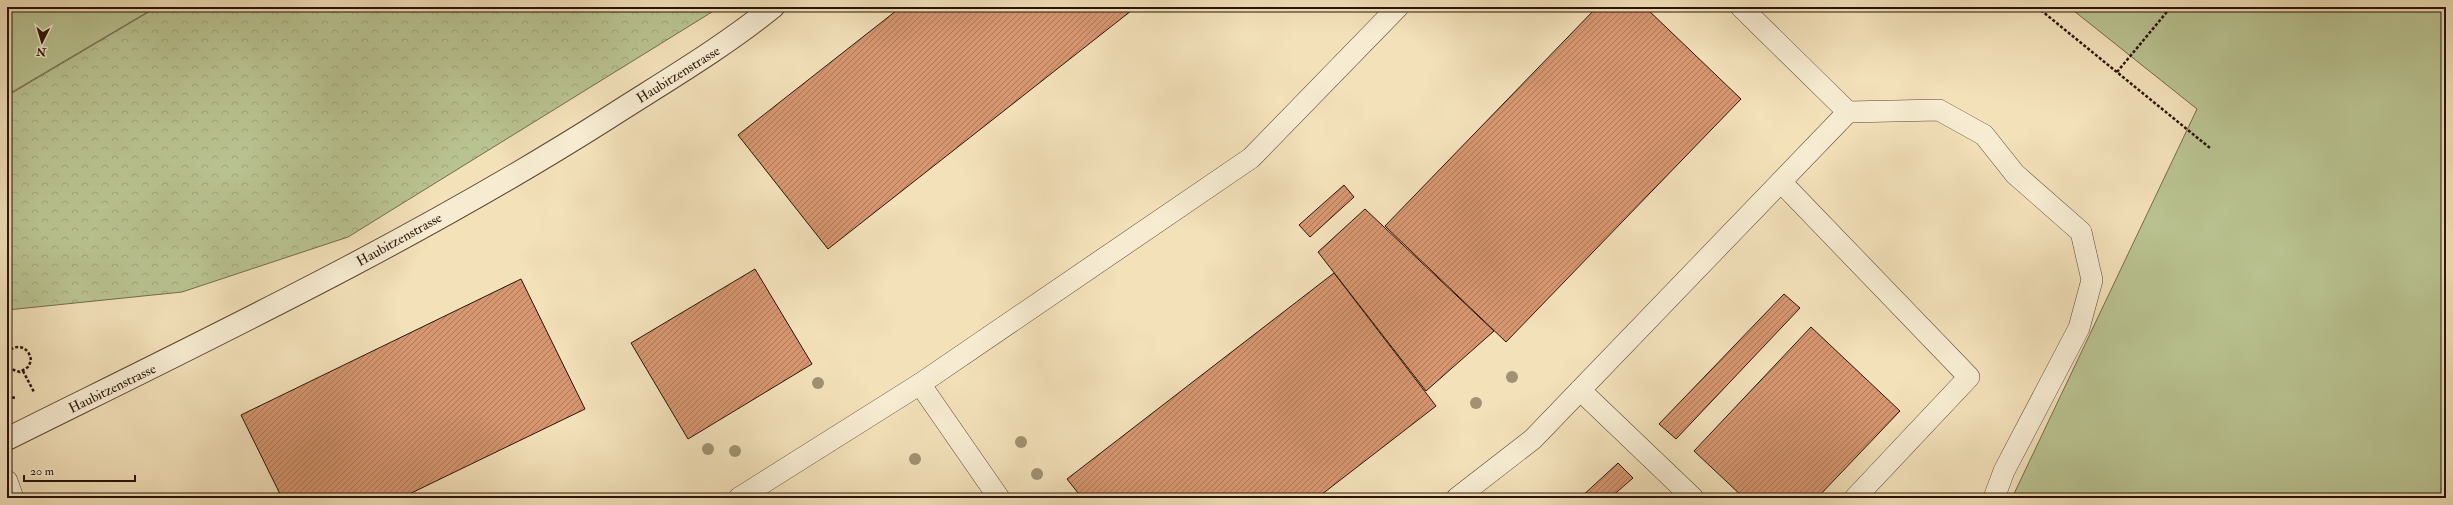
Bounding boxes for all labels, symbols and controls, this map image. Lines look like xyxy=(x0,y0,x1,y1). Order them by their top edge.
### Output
north arrow xyxy=(22,22,62,62)
street label: Haubitzenstrasse xyxy=(633,42,723,107)
text: N xyxy=(35,44,48,58)
street label: Haubitzenstrasse xyxy=(354,209,445,270)
street label: Haubitzenstrasse xyxy=(66,360,159,417)
scale bar xyxy=(24,457,135,483)
text: 20 m xyxy=(30,464,55,479)

